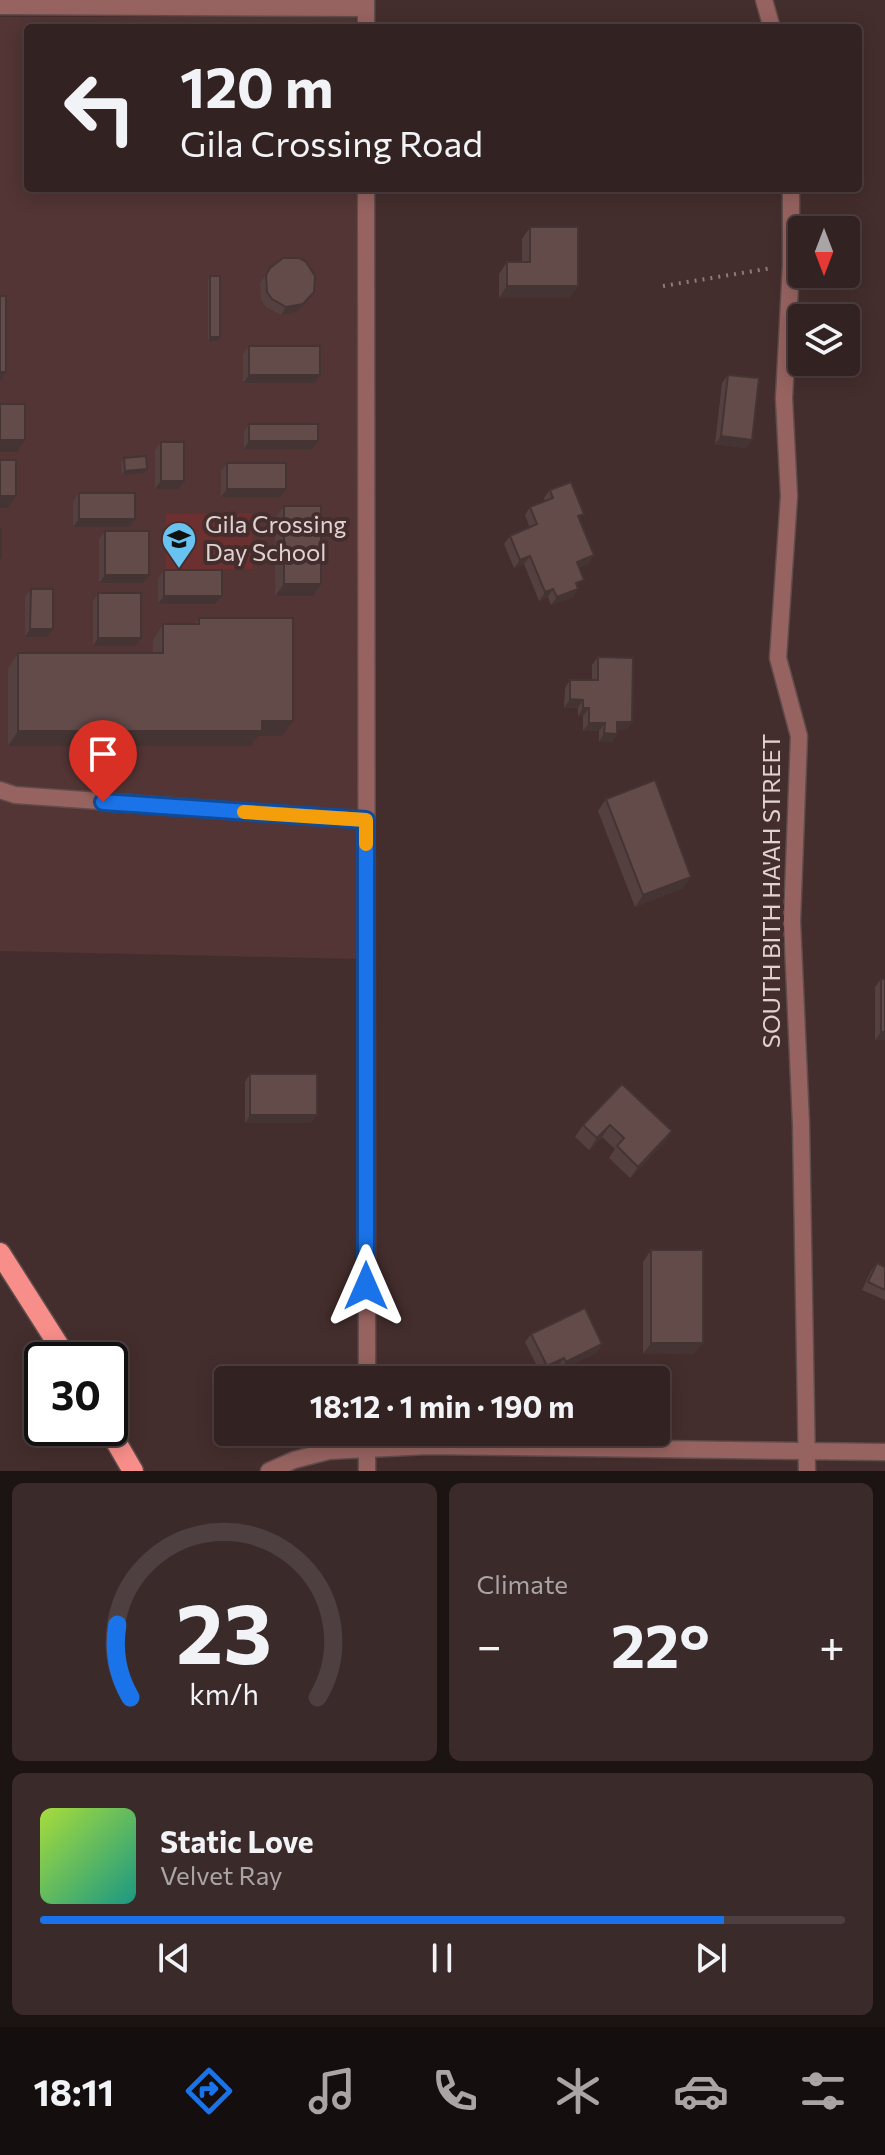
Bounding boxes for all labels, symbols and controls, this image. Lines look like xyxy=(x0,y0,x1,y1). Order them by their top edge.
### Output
text: 120 m xyxy=(180,51,334,120)
icon: left xyxy=(48,56,152,160)
text: Gila Crossing Road xyxy=(180,120,483,164)
north arrow xyxy=(788,216,860,288)
map controls xyxy=(788,216,860,376)
button: layers xyxy=(788,304,860,376)
place label: Gila Crossing Day School xyxy=(205,509,346,566)
school or university icon: Gila Crossing Day School xyxy=(160,520,198,570)
pin xyxy=(69,720,137,802)
icon: arrive xyxy=(81,732,125,776)
street label: SOUTH BITH HA'AH STREET xyxy=(756,734,785,1048)
position arrow xyxy=(324,1244,408,1328)
speed limit sign: 30 xyxy=(24,1342,128,1446)
text: 18:12 · 1 min · 190 m xyxy=(310,1387,574,1424)
text: Climate xyxy=(477,1568,568,1599)
text: 23 xyxy=(176,1579,272,1681)
text: 22° xyxy=(611,1607,710,1680)
text: − xyxy=(477,1617,502,1671)
text: + xyxy=(819,1617,845,1671)
text: km/h xyxy=(189,1676,259,1711)
text: Static Love xyxy=(160,1822,314,1859)
text: Velvet Ray xyxy=(160,1859,283,1890)
icon: previous xyxy=(152,1936,196,1980)
icon: pause xyxy=(420,1936,464,1980)
icon: next xyxy=(689,1936,733,1980)
icon: directions xyxy=(181,2063,237,2119)
icon: music xyxy=(304,2063,360,2119)
icon: phone xyxy=(427,2063,483,2119)
icon: climate xyxy=(550,2063,606,2119)
icon: car xyxy=(673,2063,729,2119)
icon: filters xyxy=(795,2063,851,2119)
text: 18:11 xyxy=(33,2069,114,2113)

